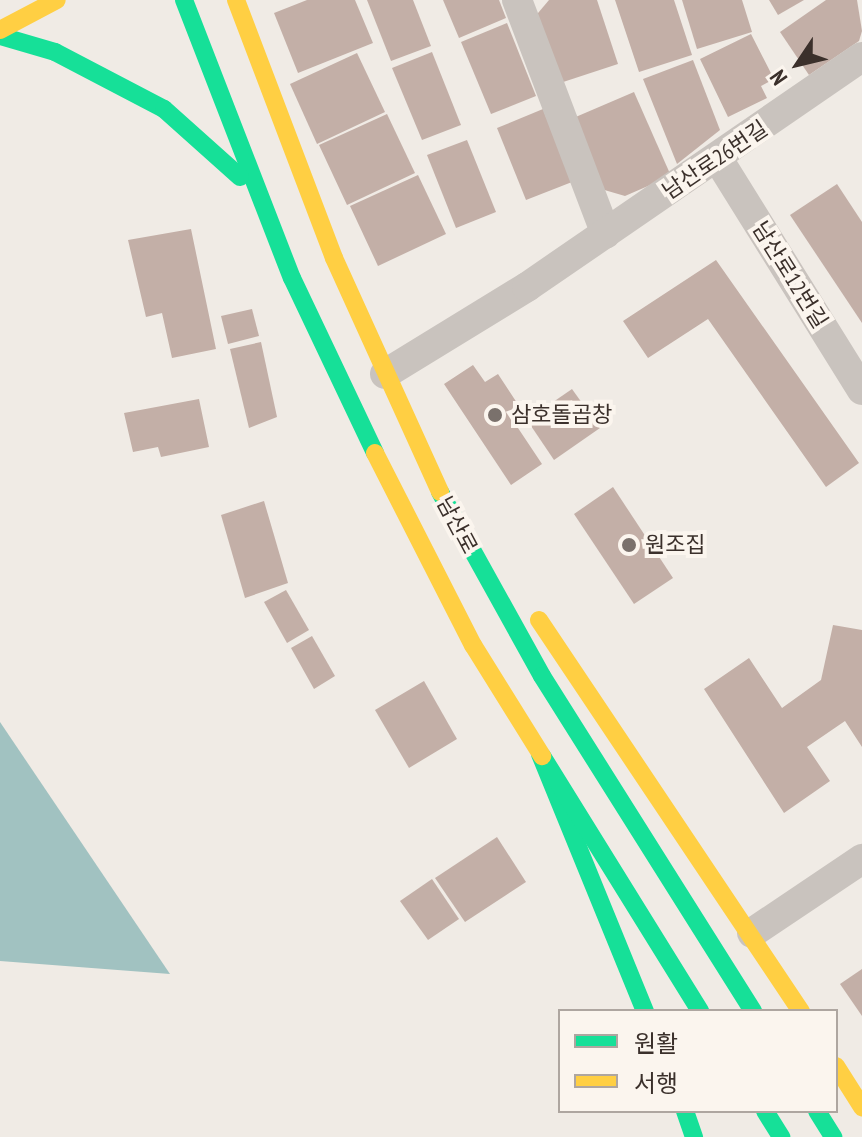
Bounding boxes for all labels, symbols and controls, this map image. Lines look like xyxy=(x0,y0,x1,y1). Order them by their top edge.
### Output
north arrow xyxy=(758,24,838,104)
text: N xyxy=(763,65,793,91)
street label: 남산로26번길 xyxy=(657,115,773,205)
street label: 남산로12번길 xyxy=(747,217,833,333)
place label: 삼호돌곱창 xyxy=(511,402,612,428)
marker: 삼호돌곱창 xyxy=(486,406,504,424)
street label: 남산로 xyxy=(431,492,483,558)
place label: 원조집 xyxy=(645,532,706,558)
marker: 원조집 xyxy=(620,536,638,554)
legend xyxy=(558,1009,838,1113)
text: 원활 xyxy=(634,1028,678,1059)
text: 서행 xyxy=(634,1068,678,1099)

